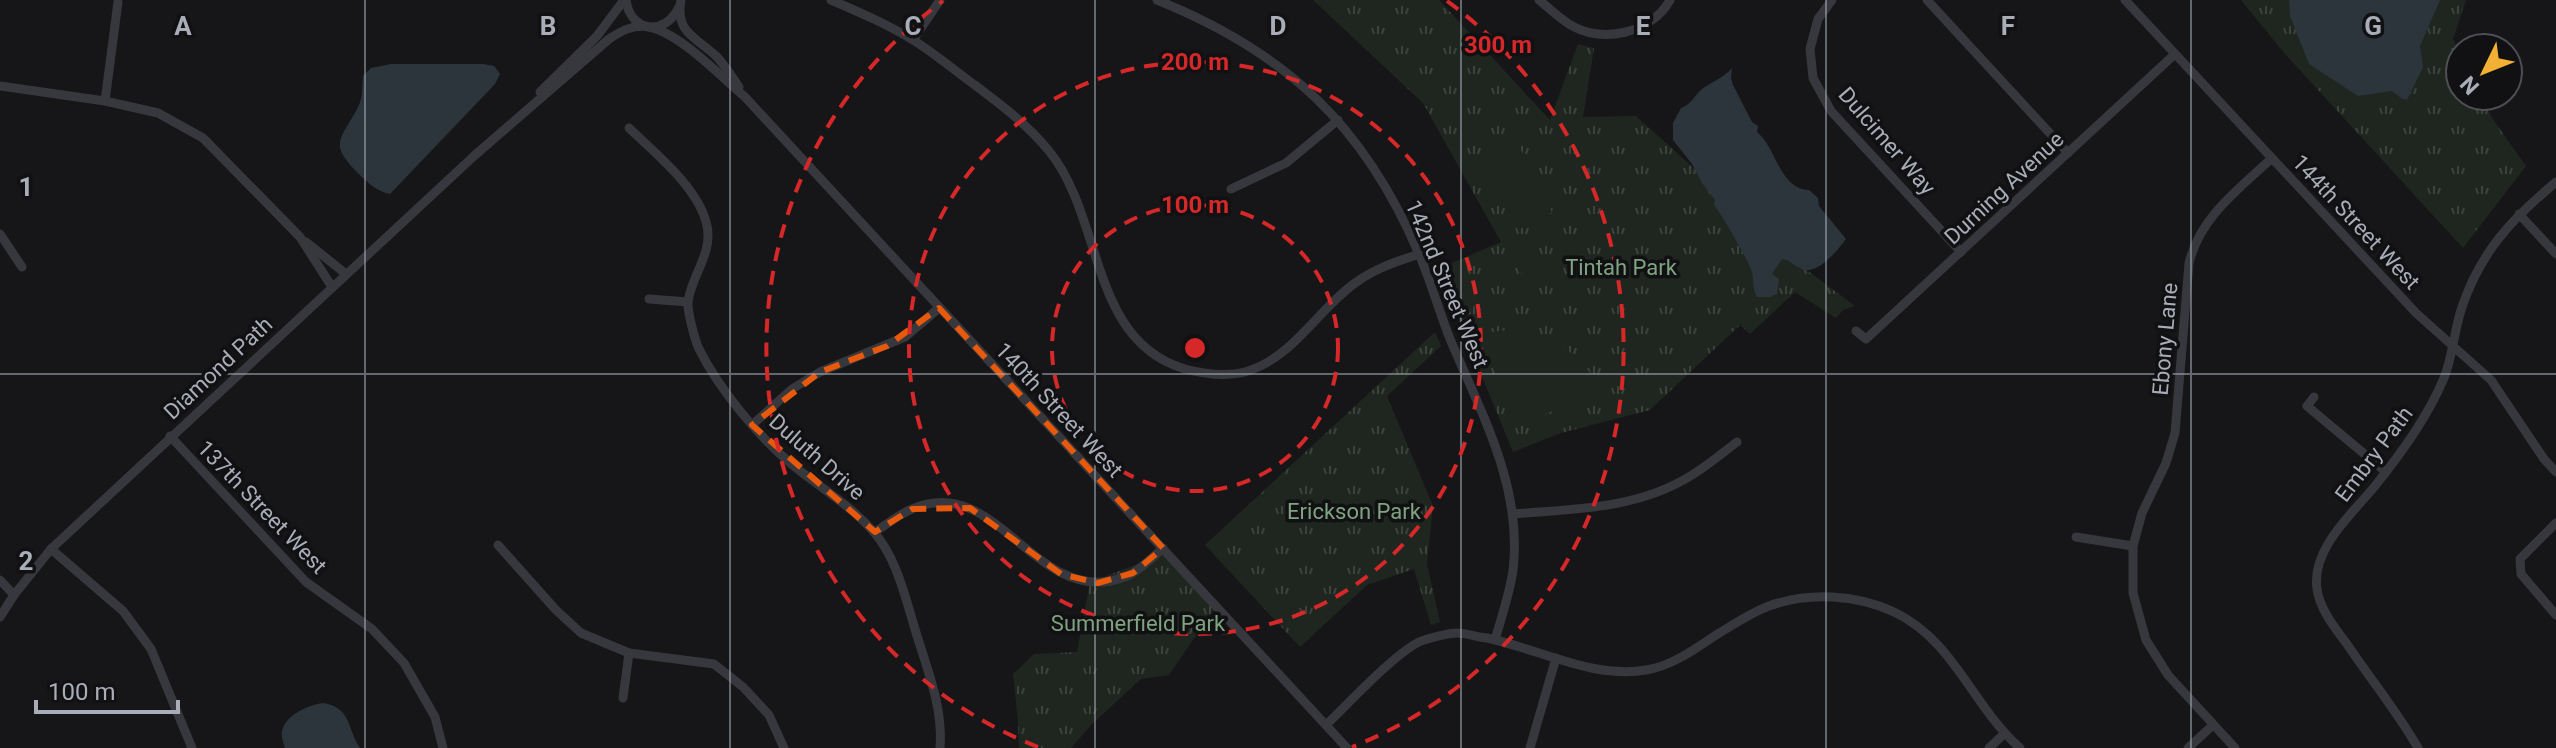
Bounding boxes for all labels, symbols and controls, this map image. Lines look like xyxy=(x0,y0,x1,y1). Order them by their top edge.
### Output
text: A xyxy=(174,11,192,41)
text: B xyxy=(540,11,556,41)
text: C xyxy=(904,11,922,41)
text: D xyxy=(1270,11,1286,41)
text: E xyxy=(1636,11,1651,41)
text: F xyxy=(2001,11,2015,41)
text: G xyxy=(2364,11,2382,41)
text: 300 m xyxy=(1464,31,1532,59)
north arrow xyxy=(2444,32,2524,112)
text: 200 m xyxy=(1161,48,1229,76)
text: N xyxy=(2455,71,2484,100)
street label: Dulcimer Way xyxy=(1834,82,1941,200)
street label: Durning Avenue xyxy=(1939,127,2069,249)
street label: 144th Street West xyxy=(2287,150,2425,294)
text: 1 xyxy=(19,172,33,202)
text: 100 m xyxy=(1161,191,1229,219)
street label: 142nd Street West xyxy=(1400,196,1494,372)
park label: Tintah Park xyxy=(1565,255,1678,280)
street label: Ebony Lane xyxy=(2148,282,2182,396)
street label: Diamond Path xyxy=(159,312,277,424)
centre of rings xyxy=(1181,334,1209,362)
street label: 140th Street West xyxy=(990,338,1128,482)
street label: Embry Path xyxy=(2330,401,2418,507)
street label: Duluth Drive xyxy=(764,409,870,505)
street label: 137th Street West xyxy=(192,435,332,579)
park label: Erickson Park xyxy=(1287,499,1422,524)
text: 2 xyxy=(19,546,33,576)
park label: Summerfield Park xyxy=(1051,611,1226,636)
scale bar xyxy=(36,664,178,714)
text: 100 m xyxy=(48,678,115,706)

